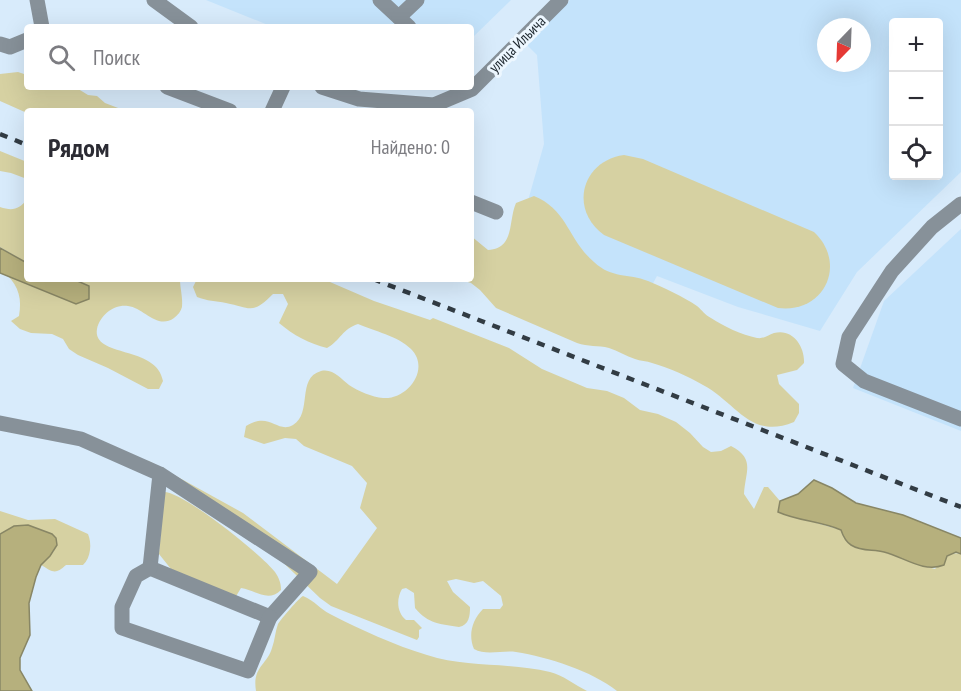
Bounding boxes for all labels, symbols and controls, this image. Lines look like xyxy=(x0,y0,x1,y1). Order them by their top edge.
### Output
street label: улица Ильича xyxy=(485,12,549,76)
north arrow xyxy=(817,18,871,72)
map controls xyxy=(889,18,943,180)
button: + xyxy=(889,18,943,72)
search box xyxy=(24,24,474,90)
icon: search xyxy=(45,41,78,74)
text: Поиск xyxy=(93,43,140,71)
button: − xyxy=(889,72,943,126)
button: locate xyxy=(889,126,943,180)
text: Рядом xyxy=(48,131,109,164)
text: Найдено: 0 xyxy=(371,134,450,160)

